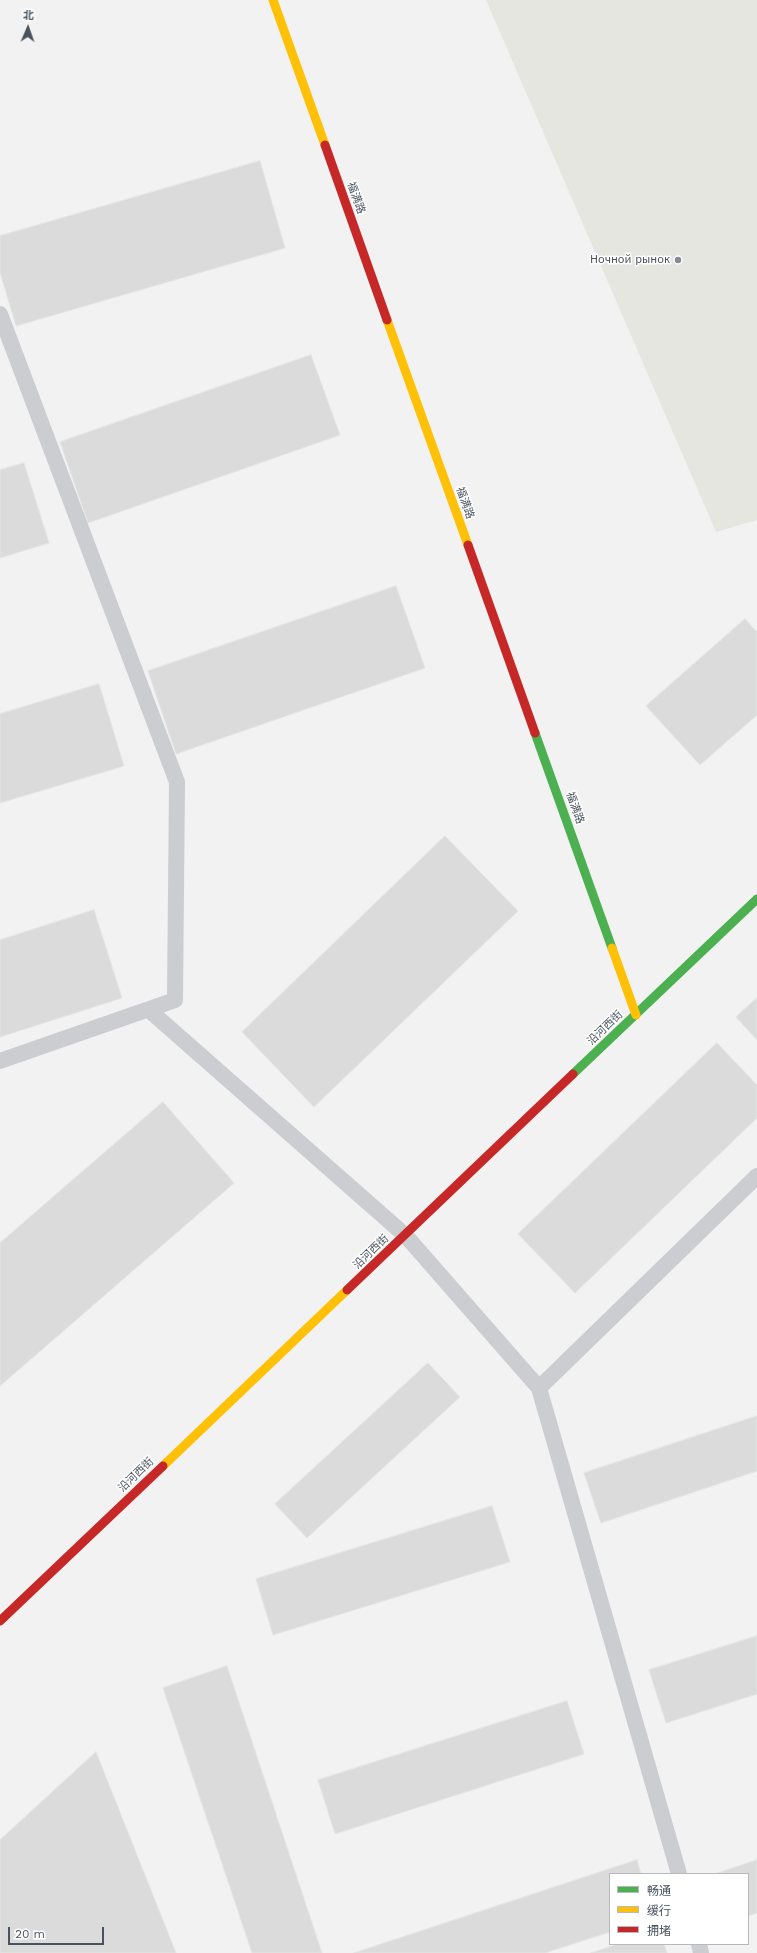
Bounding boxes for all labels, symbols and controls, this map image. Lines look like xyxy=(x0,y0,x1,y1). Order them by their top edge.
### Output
north arrow xyxy=(8,8,48,48)
text: 北 xyxy=(23,9,34,22)
street label: 福满路 xyxy=(344,180,368,216)
place label: Ночной рынок xyxy=(590,253,670,267)
marker: Ночной рынок xyxy=(673,255,683,265)
street label: 福满路 xyxy=(453,485,477,521)
street label: 福满路 xyxy=(563,790,587,826)
street label: 沿河西街 xyxy=(585,1008,625,1048)
street label: 沿河西街 xyxy=(351,1232,391,1272)
street label: 沿河西街 xyxy=(116,1455,156,1495)
legend xyxy=(609,1873,749,1945)
text: 畅通 xyxy=(647,1884,671,1898)
text: 缓行 xyxy=(647,1904,671,1918)
scale bar xyxy=(10,1919,106,1945)
text: 拥堵 xyxy=(647,1924,671,1938)
text: 20 m xyxy=(15,1927,45,1941)

